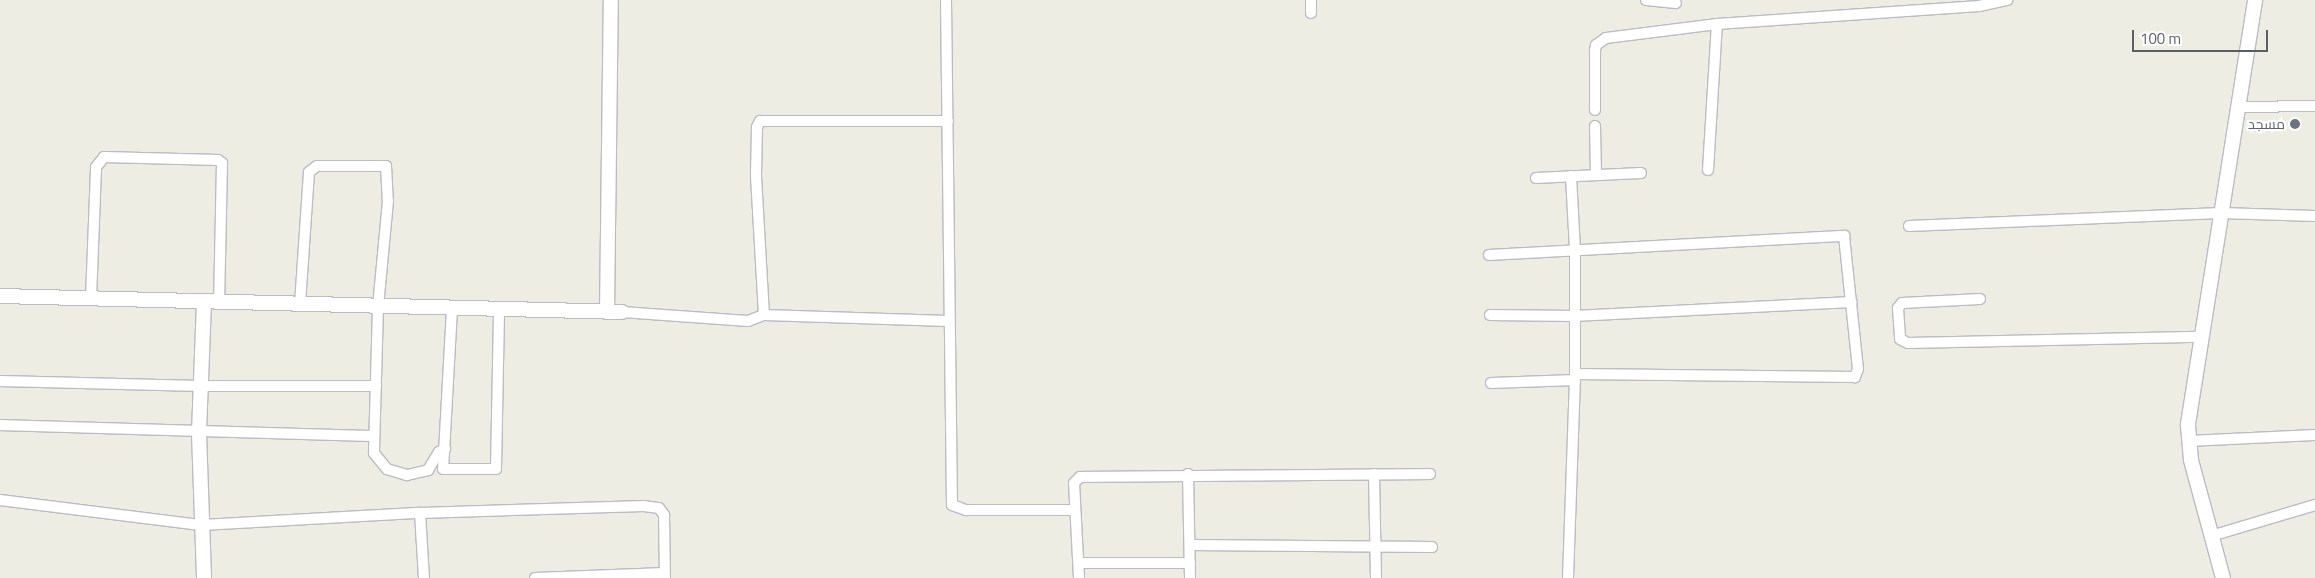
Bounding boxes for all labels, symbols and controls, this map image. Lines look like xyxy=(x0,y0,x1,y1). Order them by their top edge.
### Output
scale bar xyxy=(2135,20,2271,52)
text: 100 m xyxy=(2140,27,2181,50)
place label: مسجد xyxy=(2248,116,2285,132)
marker: مسجد xyxy=(2289,118,2301,130)

